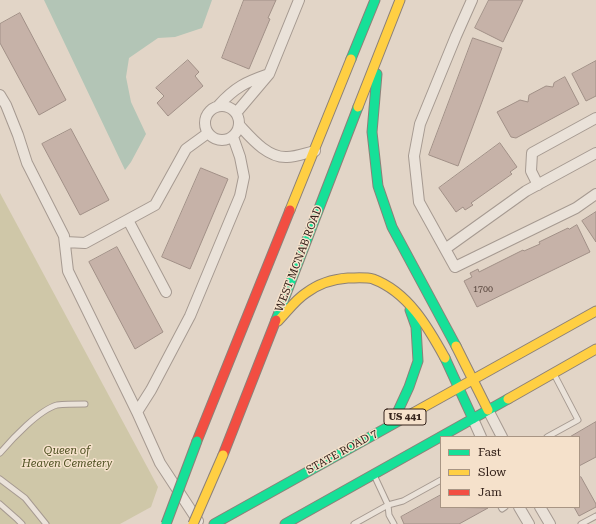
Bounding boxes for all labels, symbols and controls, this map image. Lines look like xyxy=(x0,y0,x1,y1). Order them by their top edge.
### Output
street label: WEST MCNAB ROAD xyxy=(273,204,325,314)
house number: 1700 xyxy=(473,284,493,294)
road number: US 441 xyxy=(384,409,426,425)
street label: STATE ROAD 7 xyxy=(304,427,380,477)
legend xyxy=(440,436,580,508)
park label: Queen of Heaven Cemetery xyxy=(22,444,112,470)
text: Fast xyxy=(478,445,501,459)
text: Slow xyxy=(478,465,506,479)
text: Jam xyxy=(478,485,502,499)

